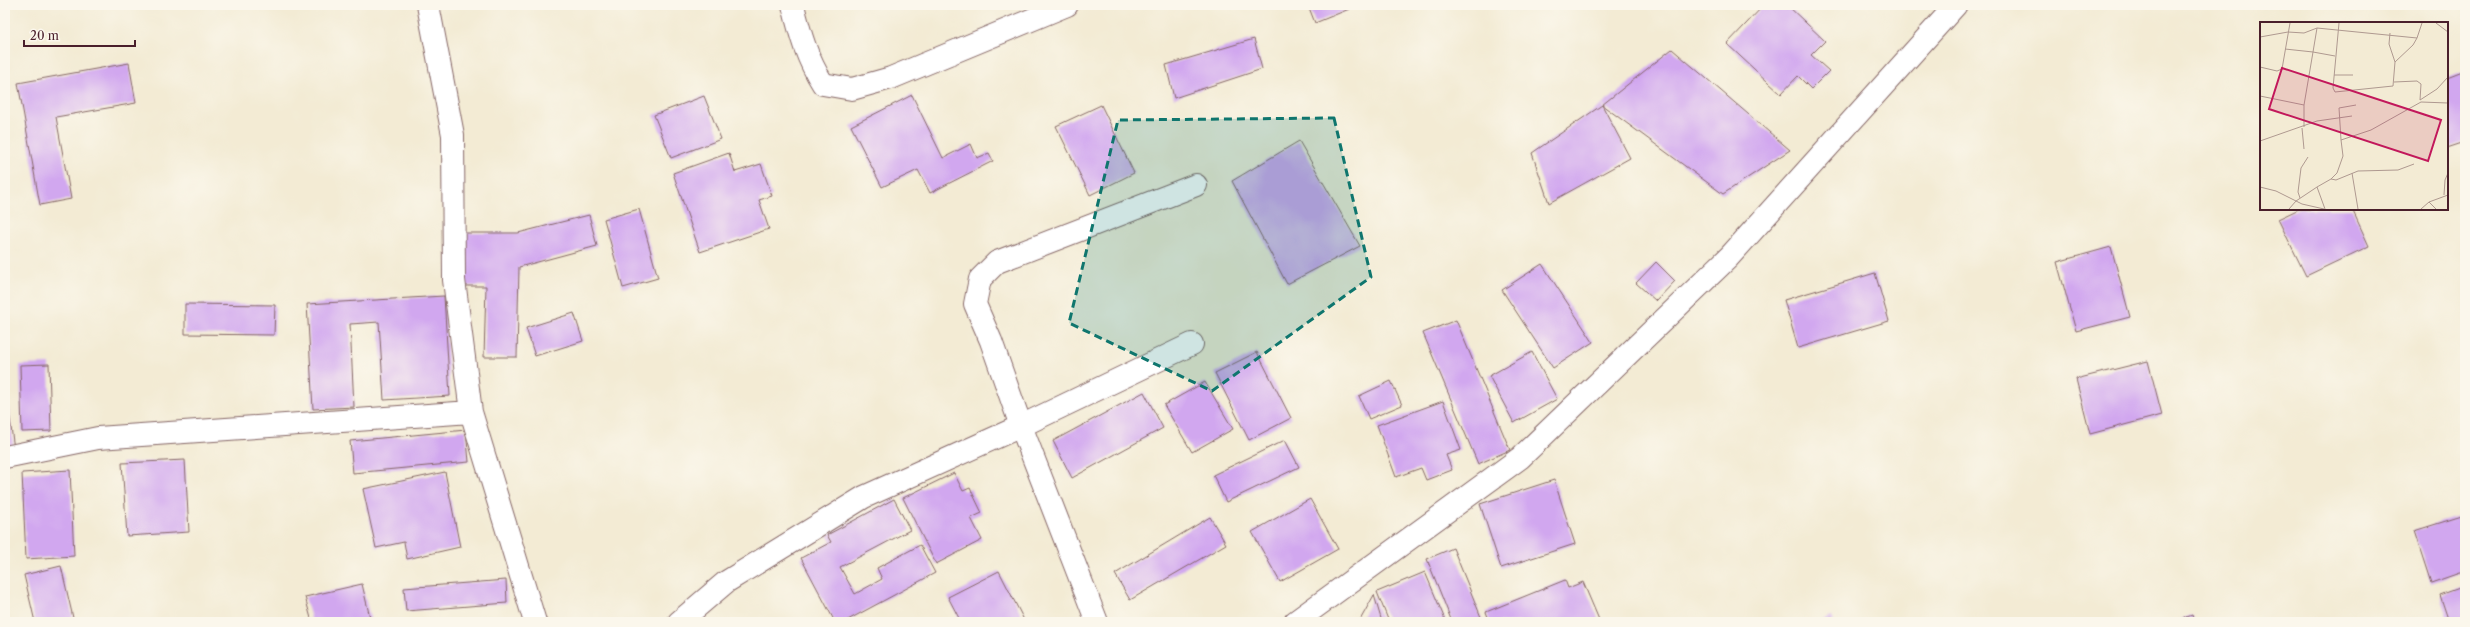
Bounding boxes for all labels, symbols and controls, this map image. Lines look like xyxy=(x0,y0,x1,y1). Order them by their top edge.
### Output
scale bar xyxy=(24,22,135,48)
inset map xyxy=(2260,22,2448,210)
text: 20 m xyxy=(30,28,59,43)

